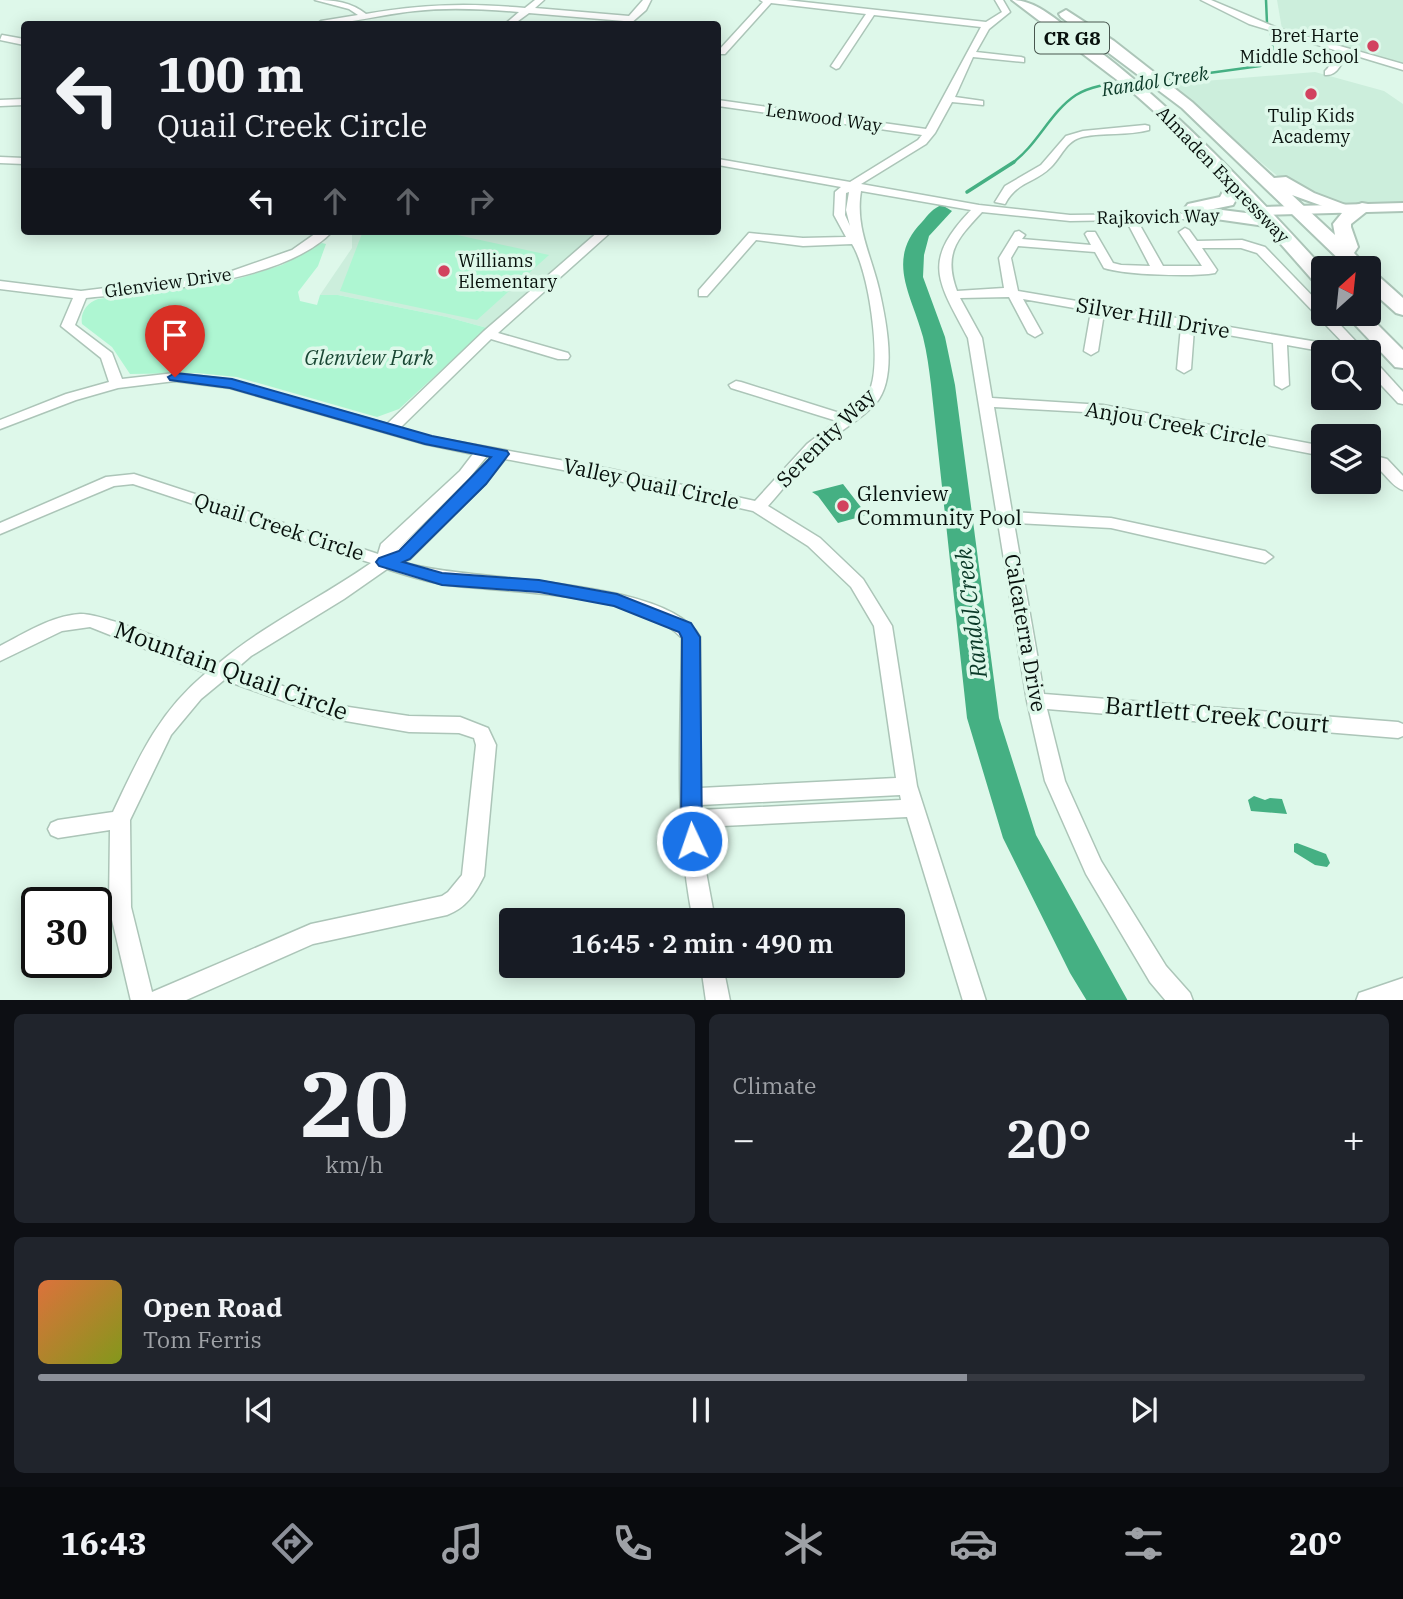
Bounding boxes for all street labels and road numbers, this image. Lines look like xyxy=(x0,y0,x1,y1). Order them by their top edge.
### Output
road number: CR G8 xyxy=(1035,22,1109,54)
street label: Lenwood Way xyxy=(765,98,884,137)
street label: Almaden Expressway xyxy=(1152,101,1295,248)
street label: Rajkovich Way xyxy=(1096,204,1220,229)
street label: Glenview Drive xyxy=(103,262,233,303)
street label: Silver Hill Drive xyxy=(1074,290,1232,344)
street label: Serenity Way xyxy=(770,381,881,493)
street label: Anjou Creek Circle xyxy=(1083,394,1269,454)
street label: Valley Quail Circle xyxy=(561,451,742,515)
street label: Quail Creek Circle xyxy=(191,485,368,567)
street label: Calcaterra Drive xyxy=(998,552,1054,714)
street label: Mountain Quail Circle xyxy=(110,613,353,727)
street label: Bartlett Creek Court xyxy=(1104,688,1331,740)

